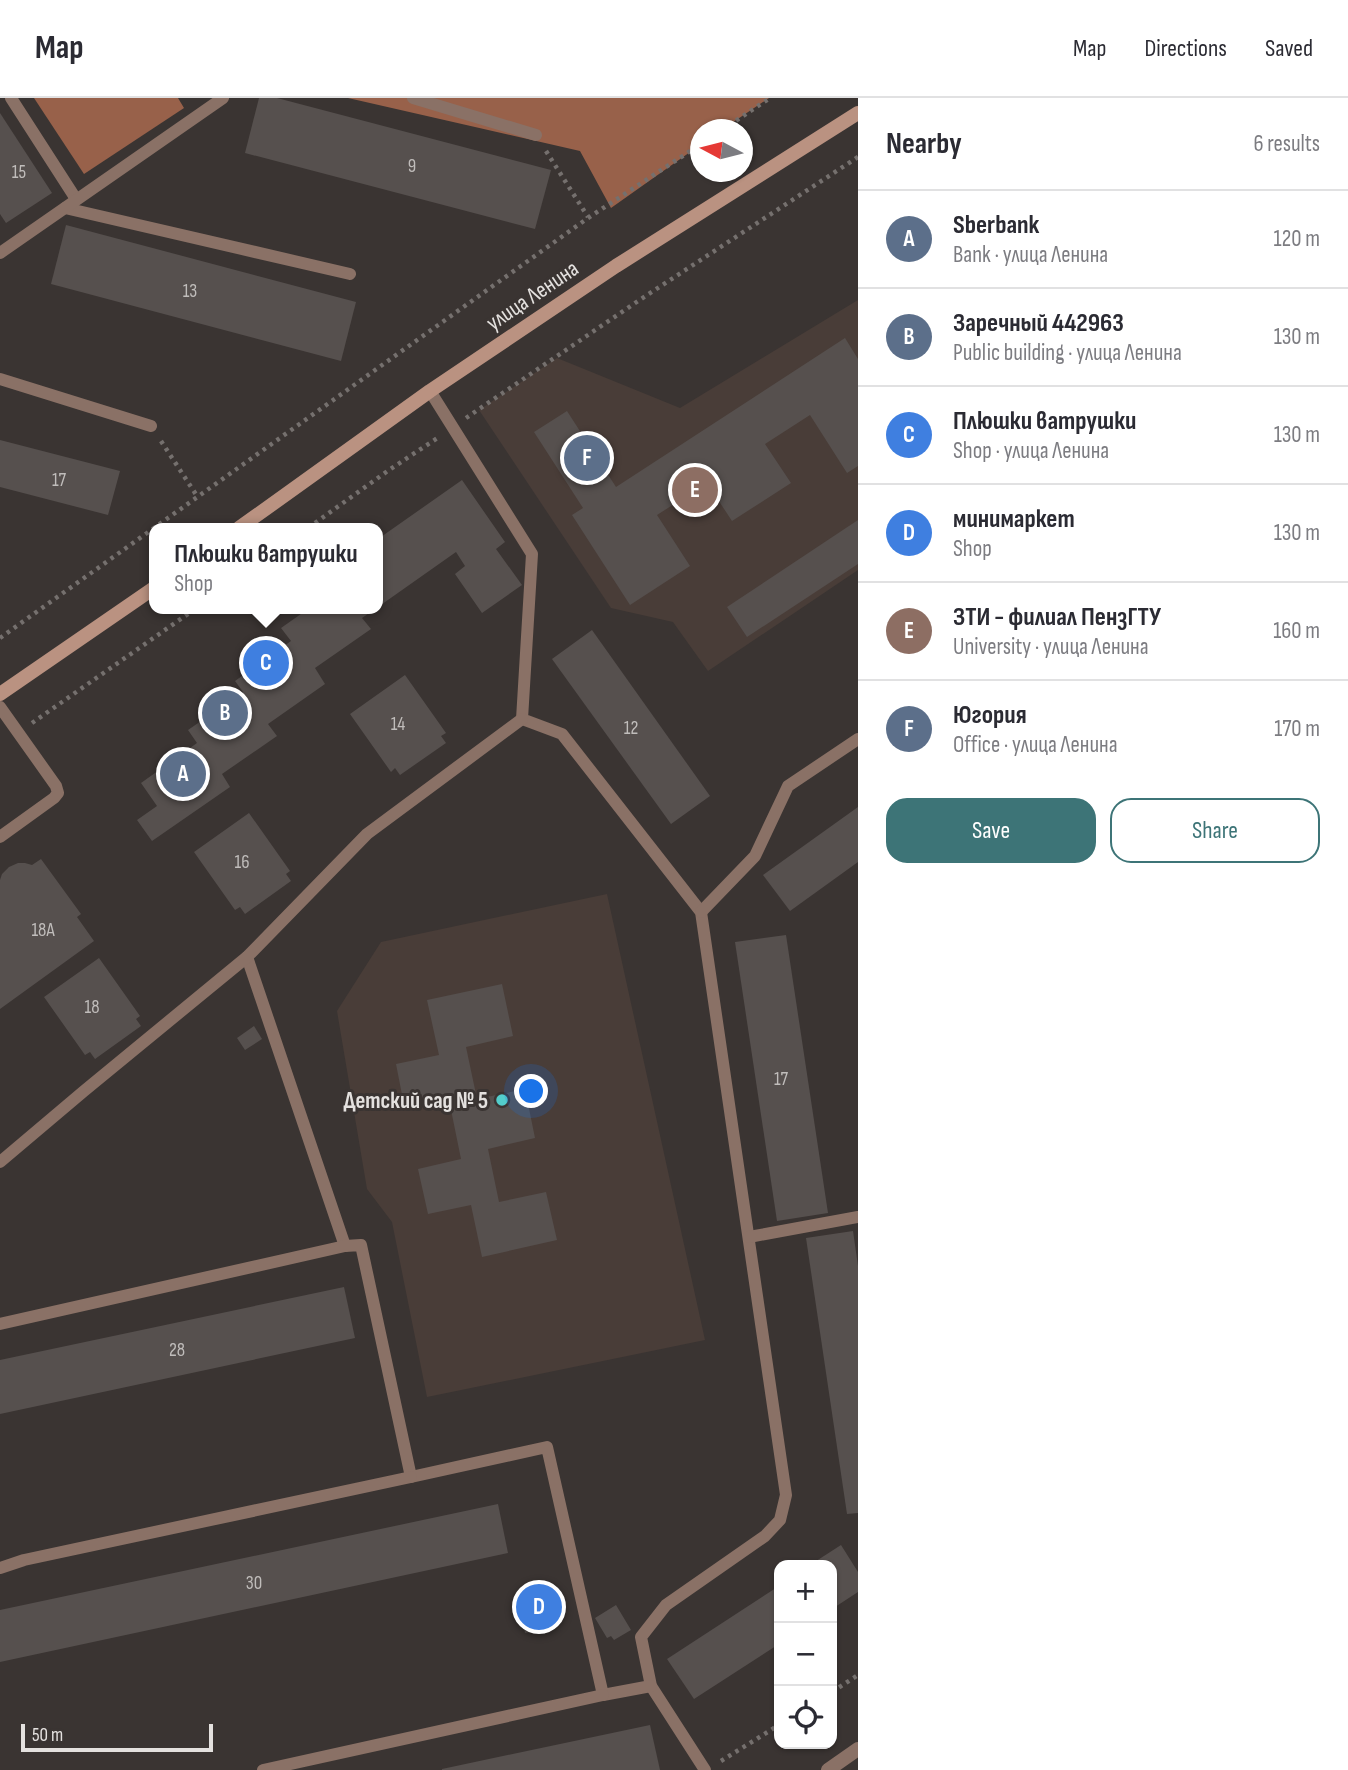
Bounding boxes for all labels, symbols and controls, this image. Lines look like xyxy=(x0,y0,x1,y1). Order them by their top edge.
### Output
text: Map xyxy=(35,28,84,68)
text: Map xyxy=(1073,34,1106,63)
text: Directions xyxy=(1144,34,1227,63)
text: Saved xyxy=(1265,34,1313,63)
north arrow xyxy=(690,119,753,182)
text: Nearby xyxy=(886,126,962,162)
text: 6 results xyxy=(1254,130,1320,158)
house number: 9 xyxy=(408,155,416,178)
house number: 15 xyxy=(12,161,26,184)
text: Sberbank xyxy=(953,210,1040,241)
text: A xyxy=(904,225,914,253)
text: 120 m xyxy=(1274,225,1320,253)
text: Bank · улица Ленина xyxy=(953,241,1108,269)
street label: улица Ленина xyxy=(481,255,584,337)
house number: 13 xyxy=(183,280,197,303)
text: Заречный 442963 xyxy=(953,308,1124,339)
text: B xyxy=(904,323,914,351)
text: 130 m xyxy=(1274,323,1320,351)
text: Public building · улица Ленина xyxy=(953,339,1182,367)
text: Плюшки ватрушки xyxy=(953,406,1136,437)
text: C xyxy=(903,421,915,449)
text: 130 m xyxy=(1274,421,1320,449)
pin: F xyxy=(564,432,610,484)
text: Shop · улица Ленина xyxy=(953,437,1109,465)
pin: E xyxy=(672,464,718,516)
house number: 17 xyxy=(52,469,67,492)
text: минимаркет xyxy=(953,504,1075,535)
text: D xyxy=(903,519,915,547)
text: 130 m xyxy=(1274,519,1320,547)
popup xyxy=(149,523,383,614)
text: Shop xyxy=(953,535,992,563)
text: Плюшки ватрушки xyxy=(174,539,358,570)
text: Shop xyxy=(174,570,213,598)
text: ЗТИ - филиал ПензГТУ xyxy=(953,602,1161,633)
text: E xyxy=(904,617,914,645)
text: 160 m xyxy=(1273,617,1320,645)
text: University · улица Ленина xyxy=(953,633,1149,661)
pin: C xyxy=(243,637,289,689)
pin: B xyxy=(202,687,248,739)
text: Югория xyxy=(953,700,1027,731)
house number: 14 xyxy=(391,713,405,736)
text: F xyxy=(904,715,914,743)
text: 170 m xyxy=(1274,715,1320,743)
house number: 12 xyxy=(624,717,638,740)
text: Office · улица Ленина xyxy=(953,731,1118,759)
pin: A xyxy=(160,748,206,800)
button: Save xyxy=(886,798,1096,863)
button: Share xyxy=(1110,798,1320,863)
house number: 16 xyxy=(235,851,249,874)
house number: 18А xyxy=(31,919,55,942)
house number: 18 xyxy=(85,996,99,1019)
house number: 17 xyxy=(774,1068,789,1091)
your location xyxy=(514,1074,548,1108)
place label: Детский сад № 5 xyxy=(343,1087,488,1115)
marker: Детский сад № 5 xyxy=(494,1092,510,1108)
house number: 28 xyxy=(169,1339,185,1362)
map controls xyxy=(774,1560,837,1749)
button: + xyxy=(774,1560,837,1623)
house number: 30 xyxy=(246,1572,262,1595)
pin: D xyxy=(516,1581,562,1633)
button: − xyxy=(774,1623,837,1686)
button: locate xyxy=(774,1686,837,1749)
scale bar xyxy=(21,1721,214,1753)
text: 50 m xyxy=(32,1724,63,1747)

